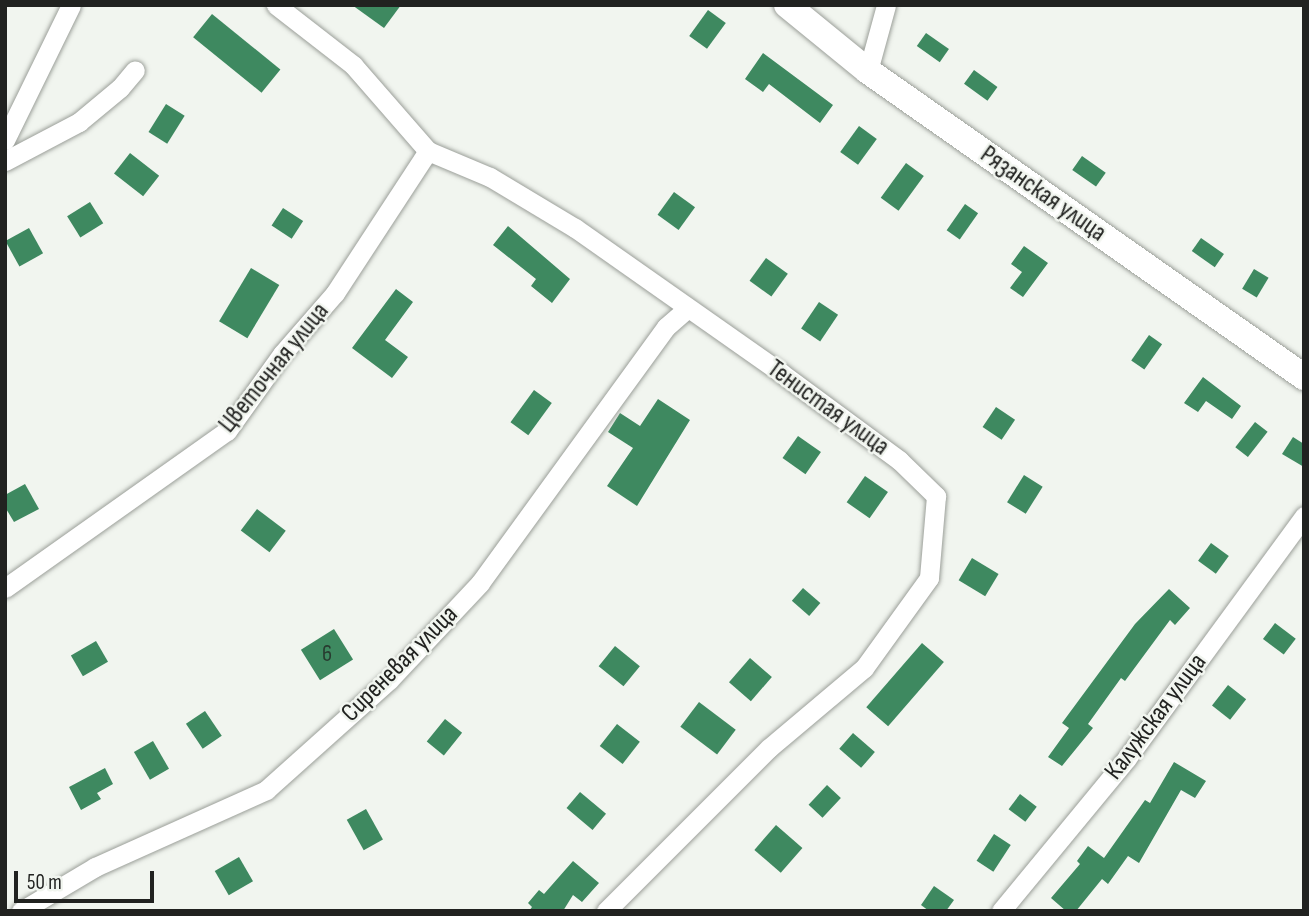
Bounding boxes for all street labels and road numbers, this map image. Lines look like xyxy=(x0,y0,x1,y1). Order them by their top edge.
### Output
street label: Рязанская улица xyxy=(974,139,1112,249)
street label: Цветочная улица xyxy=(212,297,336,439)
street label: Тенистая улица xyxy=(761,353,895,463)
street label: Сиреневая улица xyxy=(335,599,465,729)
street label: Калужская улица xyxy=(1099,648,1213,786)

